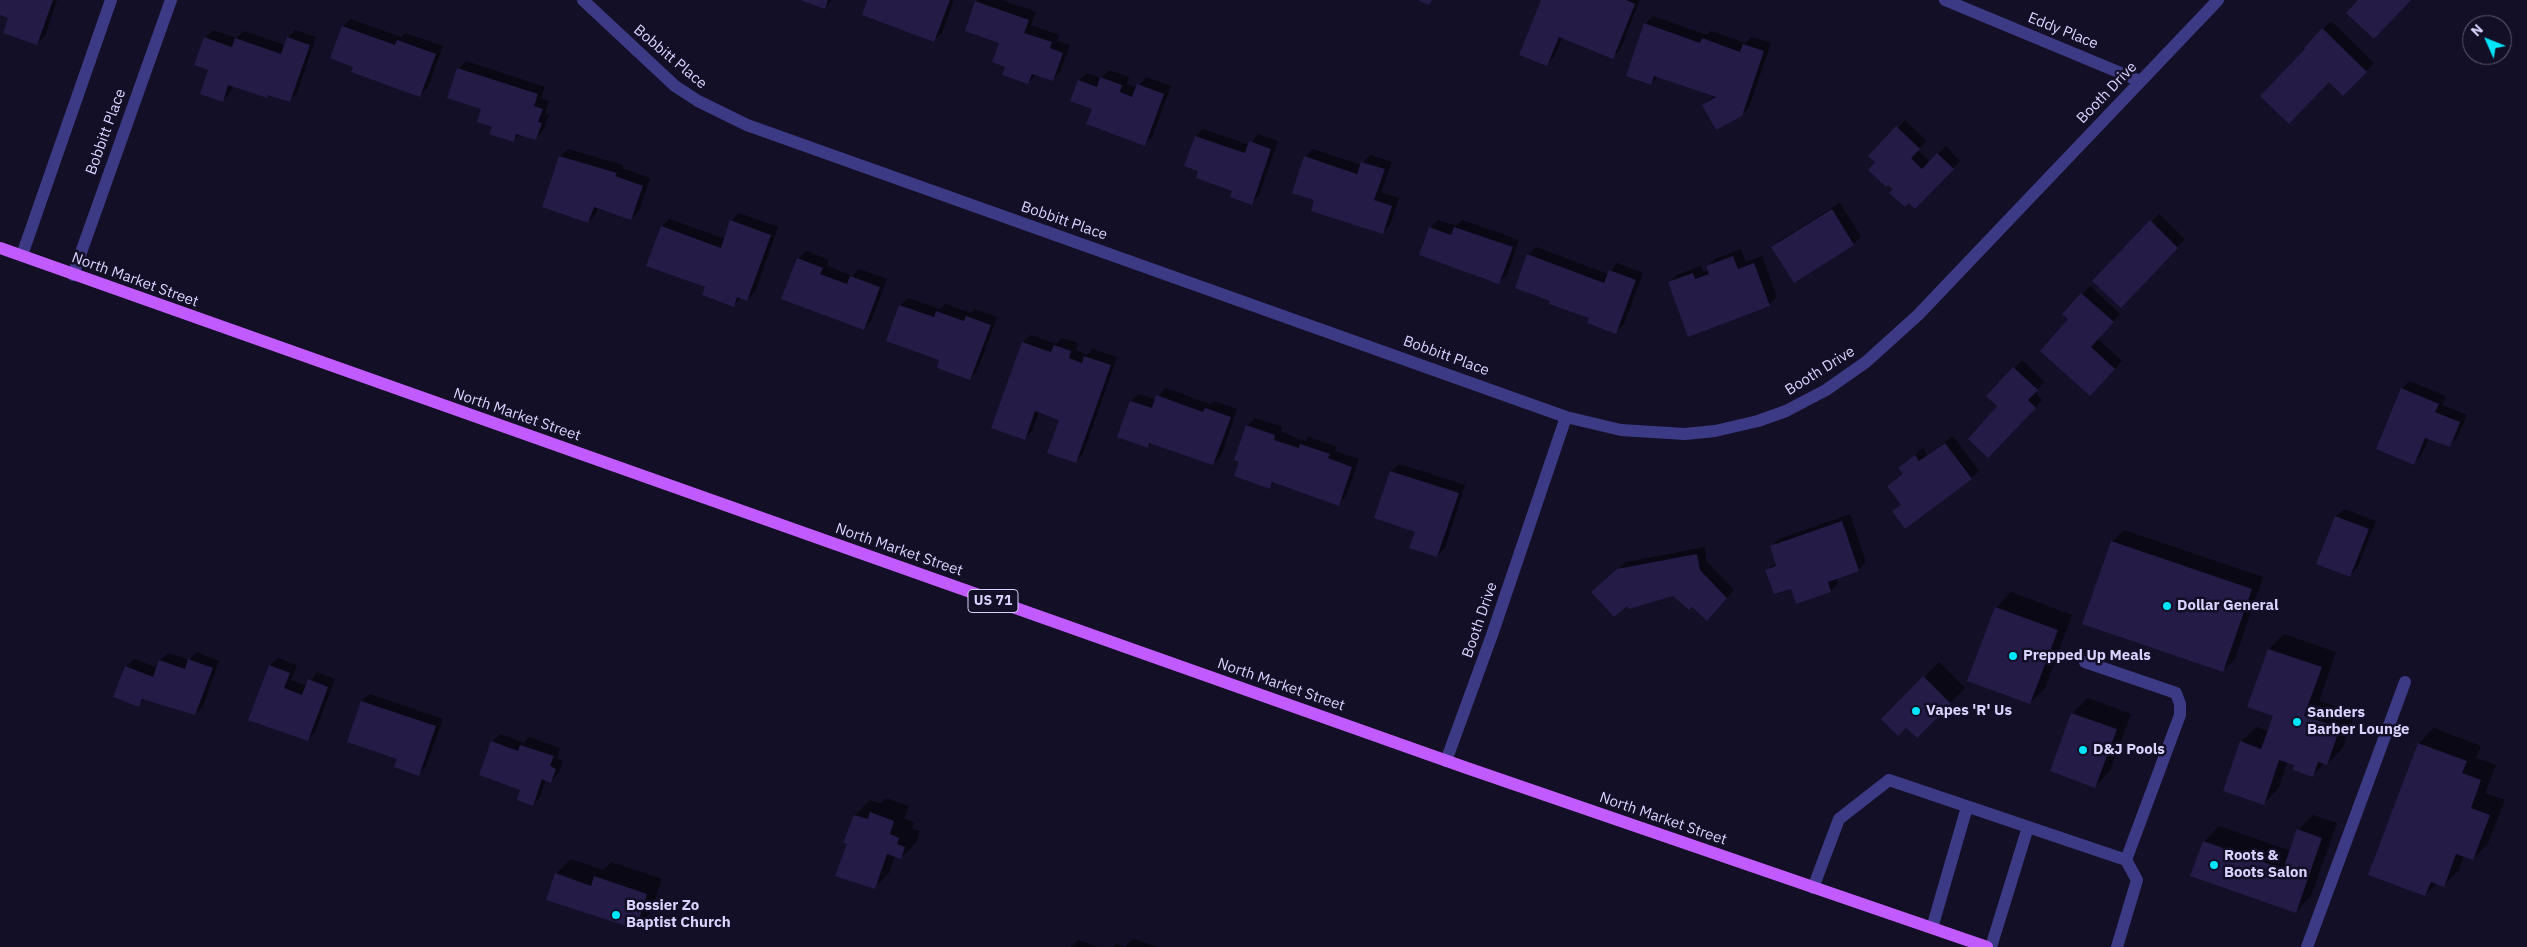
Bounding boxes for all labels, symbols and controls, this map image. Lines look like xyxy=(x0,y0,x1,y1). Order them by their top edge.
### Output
street label: Eddy Place xyxy=(2025,9,2101,53)
north arrow xyxy=(2462,15,2512,65)
text: N xyxy=(2467,20,2487,40)
street label: Bobbitt Place xyxy=(630,21,710,93)
street label: Booth Drive xyxy=(2073,58,2141,128)
street label: Bobbitt Place xyxy=(82,87,130,177)
street label: Bobbitt Place xyxy=(1018,198,1110,244)
street label: North Market Street xyxy=(69,249,201,311)
street label: Bobbitt Place xyxy=(1401,332,1491,380)
street label: Booth Drive xyxy=(1782,343,1858,399)
street label: North Market Street xyxy=(451,385,583,445)
street label: North Market Street xyxy=(833,520,965,580)
street label: Booth Drive xyxy=(1459,580,1501,660)
road number: US 71 xyxy=(968,590,1018,612)
place label: Dollar General xyxy=(2177,597,2279,615)
marker: Dollar General xyxy=(2161,600,2173,612)
place label: Prepped Up Meals xyxy=(2023,647,2151,665)
marker: Prepped Up Meals xyxy=(2007,650,2019,662)
street label: North Market Street xyxy=(1215,655,1347,715)
place label: Vapes 'R' Us xyxy=(1926,702,2012,720)
place label: Sanders Barber Lounge xyxy=(2307,704,2410,739)
marker: Vapes 'R' Us xyxy=(1910,705,1922,717)
marker: Sanders Barber Lounge xyxy=(2291,716,2303,728)
place label: D&J Pools xyxy=(2093,741,2165,759)
marker: D&J Pools xyxy=(2077,744,2089,756)
street label: North Market Street xyxy=(1597,789,1729,849)
place label: Roots & Boots Salon xyxy=(2224,847,2308,882)
marker: Roots & Boots Salon xyxy=(2208,859,2220,871)
place label: Bossier Zo Baptist Church xyxy=(626,897,731,932)
marker: Bossier Zo Baptist Church xyxy=(610,909,622,921)

